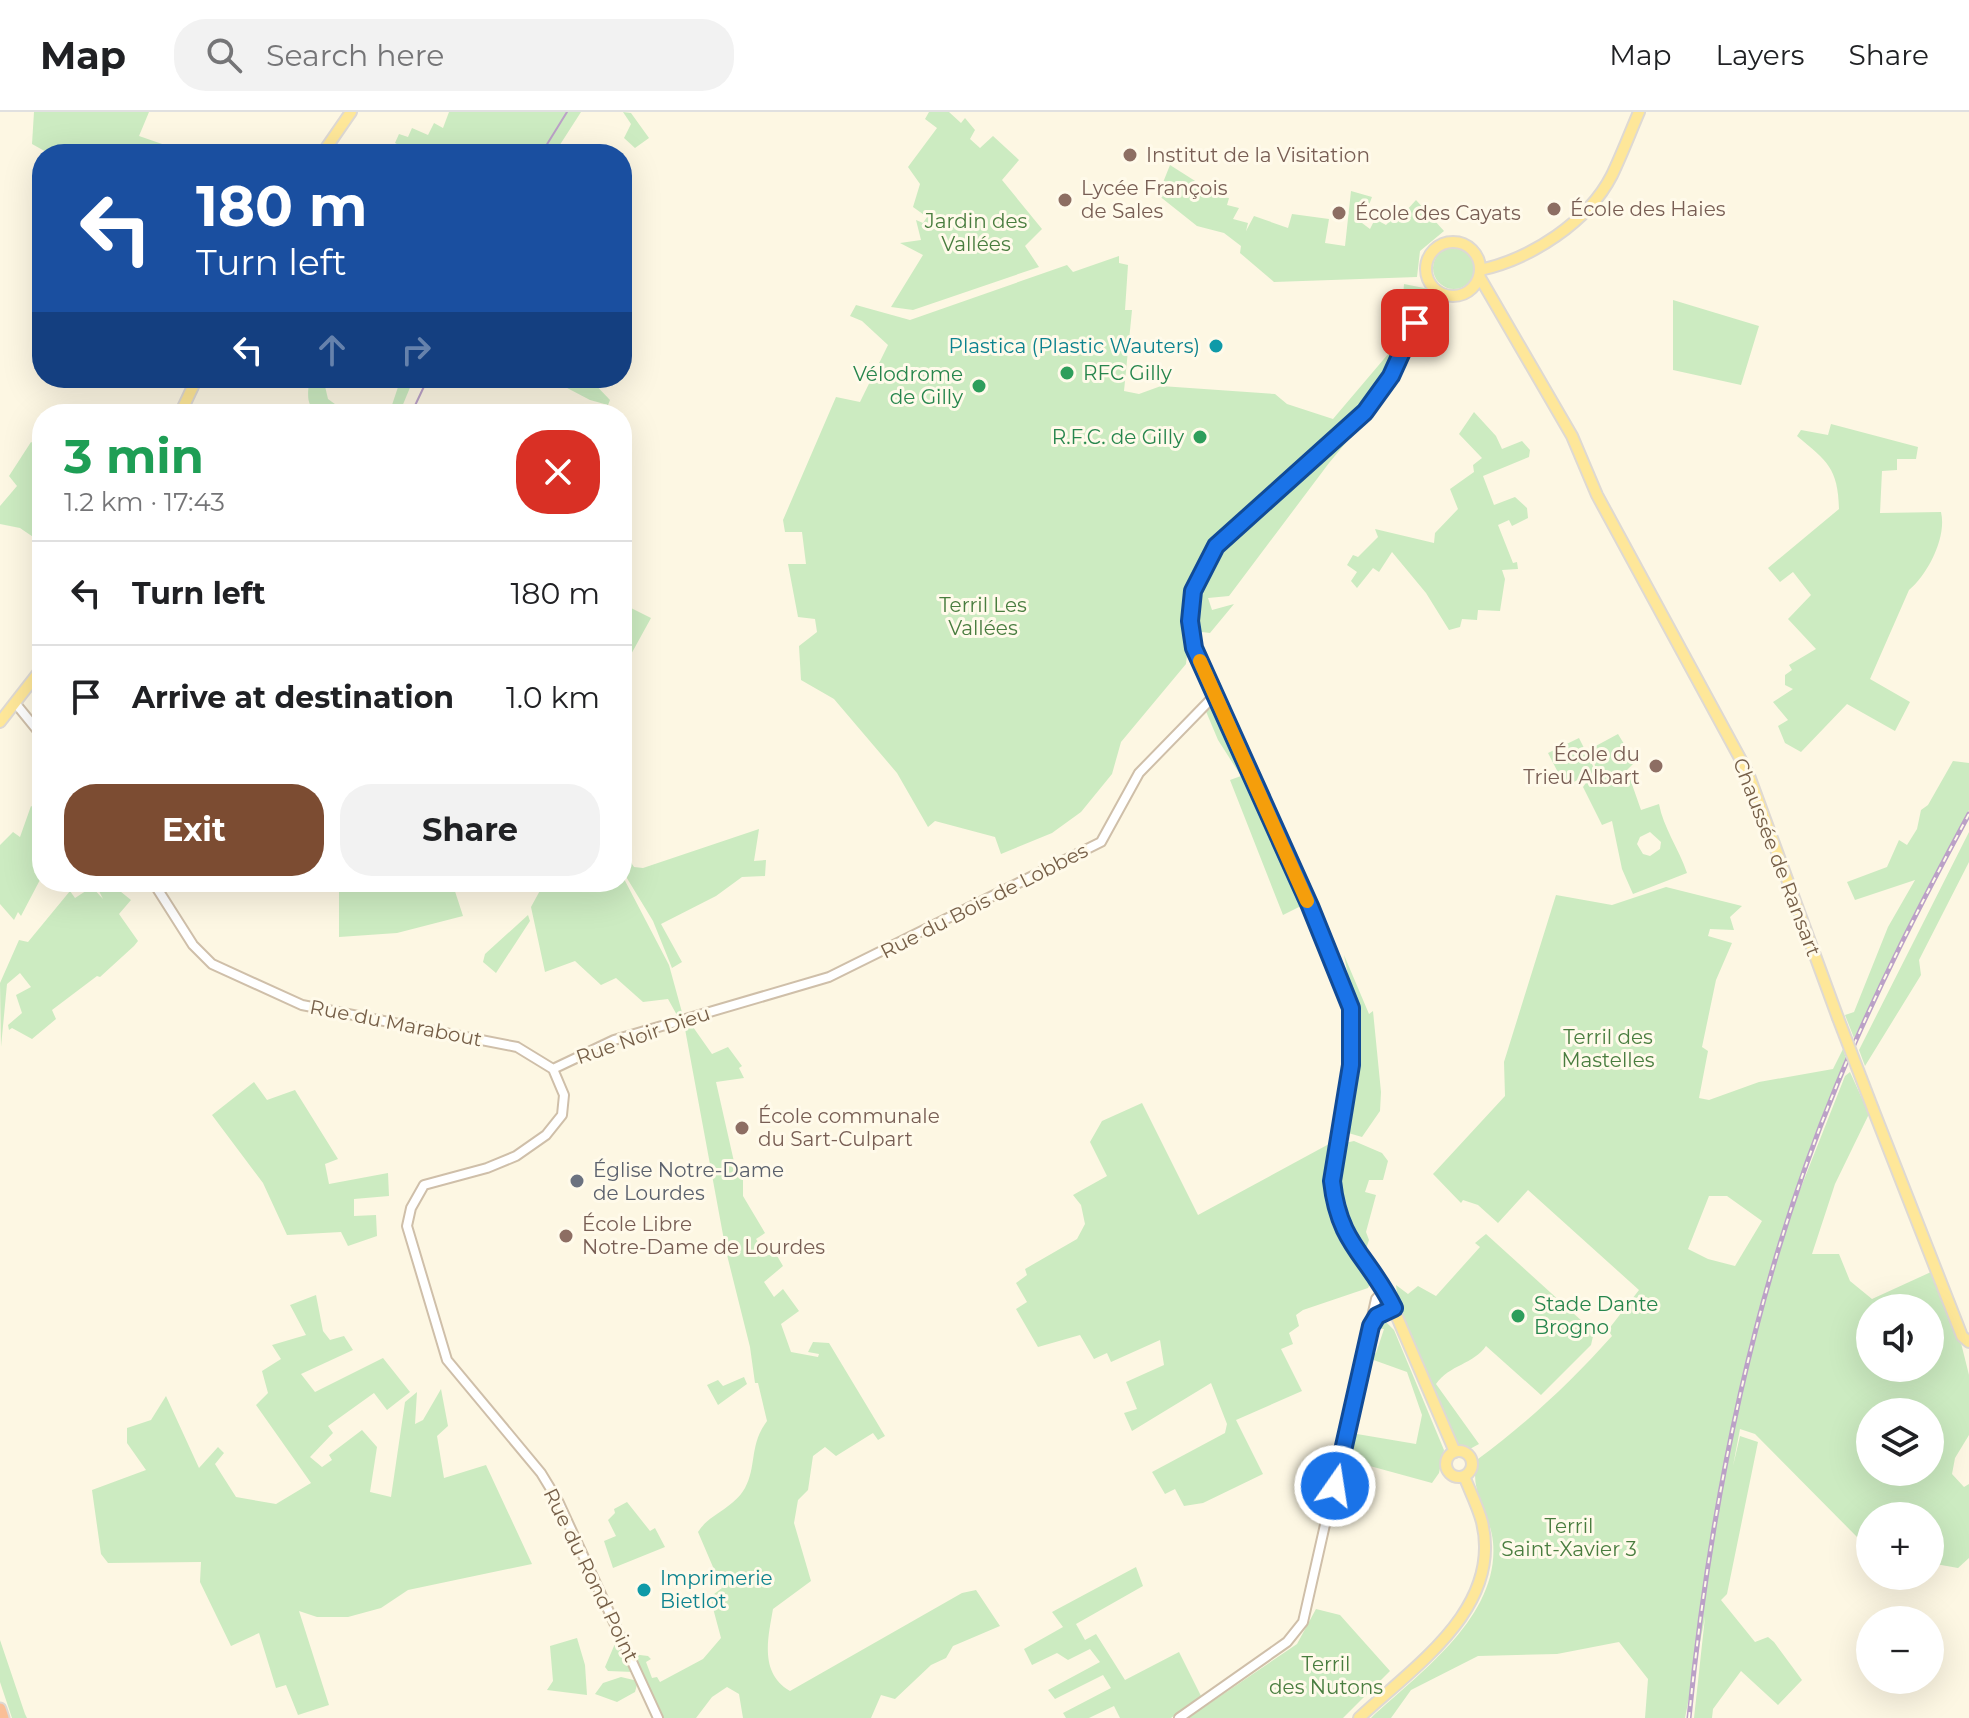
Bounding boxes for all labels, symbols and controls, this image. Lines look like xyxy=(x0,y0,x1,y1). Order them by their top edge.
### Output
search box xyxy=(174,19,734,91)
text: Map xyxy=(40,32,126,79)
icon: search xyxy=(202,33,246,77)
text: Search here xyxy=(266,37,444,74)
text: Map xyxy=(1609,38,1672,72)
text: Layers xyxy=(1716,38,1805,72)
text: Share xyxy=(1849,38,1929,72)
place label: Institut de la Visitation xyxy=(1146,143,1370,167)
marker: Institut de la Visitation xyxy=(1121,146,1139,164)
text: 180 m xyxy=(196,172,368,240)
icon: left xyxy=(64,176,168,280)
place label: Lycée François de Sales xyxy=(1081,176,1228,223)
marker: Lycée François de Sales xyxy=(1056,191,1074,209)
place label: École des Haies xyxy=(1570,197,1726,221)
marker: École des Haies xyxy=(1545,200,1563,218)
place label: École des Cayats xyxy=(1355,201,1521,225)
marker: École des Cayats xyxy=(1330,204,1348,222)
park label: Jardin des Vallées xyxy=(924,209,1028,256)
text: Turn left xyxy=(196,240,347,284)
pin xyxy=(1381,289,1449,357)
icon: arrive xyxy=(1393,301,1437,345)
icon: left xyxy=(226,328,270,372)
icon: ahead xyxy=(310,328,354,372)
icon: right xyxy=(394,328,438,372)
place label: Plastica (Plastic Wauters) xyxy=(949,334,1200,358)
marker: Plastica (Plastic Wauters) xyxy=(1207,337,1225,355)
place label: RFC Gilly xyxy=(1083,361,1172,385)
place label: Vélodrome de Gilly xyxy=(853,362,963,409)
marker: RFC Gilly xyxy=(1058,364,1076,382)
marker: Vélodrome de Gilly xyxy=(970,377,988,395)
place label: R.F.C. de Gilly xyxy=(1052,425,1184,449)
text: 3 min xyxy=(64,427,204,485)
marker: R.F.C. de Gilly xyxy=(1191,428,1209,446)
button: close xyxy=(516,430,600,514)
text: 1.2 km · 17:43 xyxy=(64,486,225,518)
icon: left xyxy=(64,571,108,615)
text: Turn left xyxy=(132,575,265,612)
text: 180 m xyxy=(510,575,600,612)
park label: Terril Les Vallées xyxy=(939,593,1027,640)
icon: arrive xyxy=(64,675,108,719)
text: Arrive at destination xyxy=(132,679,454,716)
text: 1.0 km xyxy=(506,679,600,716)
place label: École du Trieu Albart xyxy=(1523,742,1640,789)
street label: Chaussée de Ransart xyxy=(1728,754,1826,960)
marker: École du Trieu Albart xyxy=(1647,757,1665,775)
button: Exit xyxy=(64,784,324,876)
button: Share xyxy=(340,784,600,876)
street label: Rue du Bois de Lobbes xyxy=(876,838,1092,964)
street label: Rue du Marabout xyxy=(308,995,484,1051)
street label: Rue Noir Dieu xyxy=(573,1001,713,1069)
park label: Terril des Mastelles xyxy=(1561,1025,1655,1072)
place label: École communale du Sart-Culpart xyxy=(758,1104,940,1151)
marker: École communale du Sart-Culpart xyxy=(733,1119,751,1137)
place label: Église Notre-Dame de Lourdes xyxy=(593,1158,784,1205)
marker: Église Notre-Dame de Lourdes xyxy=(568,1172,586,1190)
place label: École Libre Notre-Dame de Lourdes xyxy=(582,1212,825,1259)
marker: École Libre Notre-Dame de Lourdes xyxy=(557,1227,575,1245)
place label: Stade Dante Brogno xyxy=(1534,1292,1658,1339)
map controls xyxy=(1856,1294,1944,1694)
button: sound xyxy=(1856,1294,1944,1382)
marker: Stade Dante Brogno xyxy=(1509,1307,1527,1325)
button: layers xyxy=(1856,1398,1944,1486)
position arrow xyxy=(1293,1444,1377,1528)
street label: Rue du Rond Point xyxy=(538,1484,644,1666)
button: + xyxy=(1856,1502,1944,1590)
park label: Terril Saint-Xavier 3 xyxy=(1501,1514,1637,1561)
place label: Imprimerie Bietlot xyxy=(660,1566,773,1613)
marker: Imprimerie Bietlot xyxy=(635,1581,653,1599)
button: − xyxy=(1856,1606,1944,1694)
park label: Terril des Nutons xyxy=(1269,1652,1383,1699)

